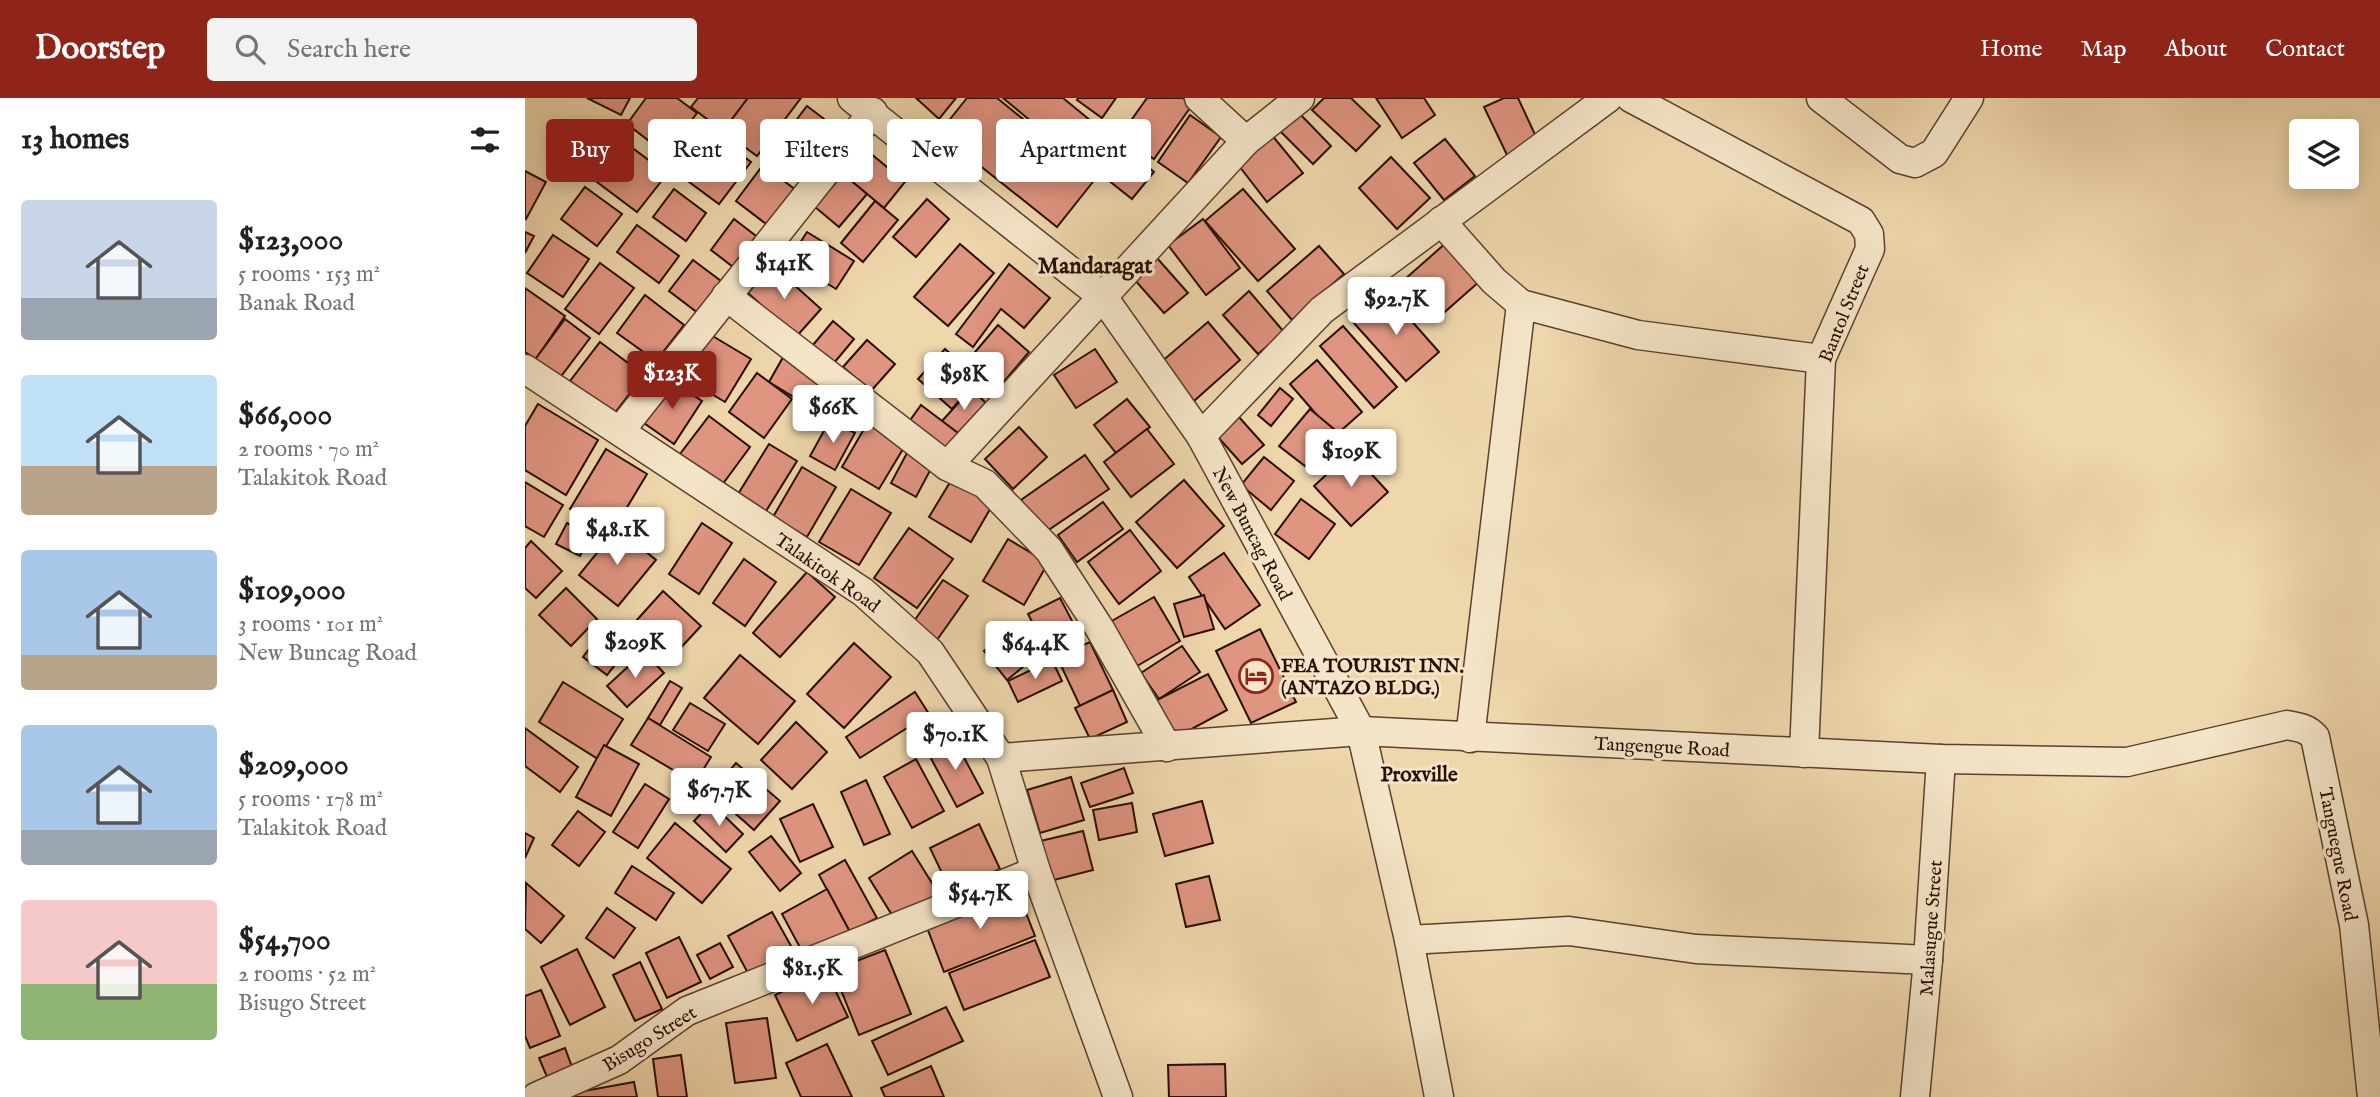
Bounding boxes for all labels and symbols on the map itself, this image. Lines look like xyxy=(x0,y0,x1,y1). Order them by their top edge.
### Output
pin: $141K xyxy=(735,242,833,301)
district label: Mandaragat xyxy=(1038,252,1152,281)
street label: Bantol Street xyxy=(1814,261,1876,366)
pin: $92.7K xyxy=(1339,278,1453,337)
pin: $123K xyxy=(623,352,721,411)
pin: $98K xyxy=(923,352,1005,412)
pin: $66K xyxy=(792,386,874,445)
pin: $109K xyxy=(1302,430,1400,489)
street label: New Buncag Road xyxy=(1206,463,1297,605)
pin: $48.1K xyxy=(560,508,674,567)
street label: Talakitok Road xyxy=(770,528,885,619)
pin: $209K xyxy=(586,620,684,680)
pin: $64.4K xyxy=(978,622,1092,681)
place label: FEA TOURIST INN. (ANTAZO BLDG.) xyxy=(1281,655,1464,701)
hotel icon: FEA TOURIST INN. (ANTAZO BLDG.) xyxy=(1237,657,1275,695)
pin: $70.1K xyxy=(898,712,1012,772)
street label: Tangengue Road xyxy=(1593,732,1731,764)
district label: Proxville xyxy=(1380,762,1458,789)
pin: $67.7K xyxy=(662,768,776,828)
street label: Tanguegue Road xyxy=(2312,786,2362,924)
street label: Malasugue Street xyxy=(1915,859,1949,997)
pin: $54.7K xyxy=(923,872,1037,931)
pin: $81.5K xyxy=(755,946,869,1006)
street label: Bisugo Street xyxy=(599,1001,702,1078)

